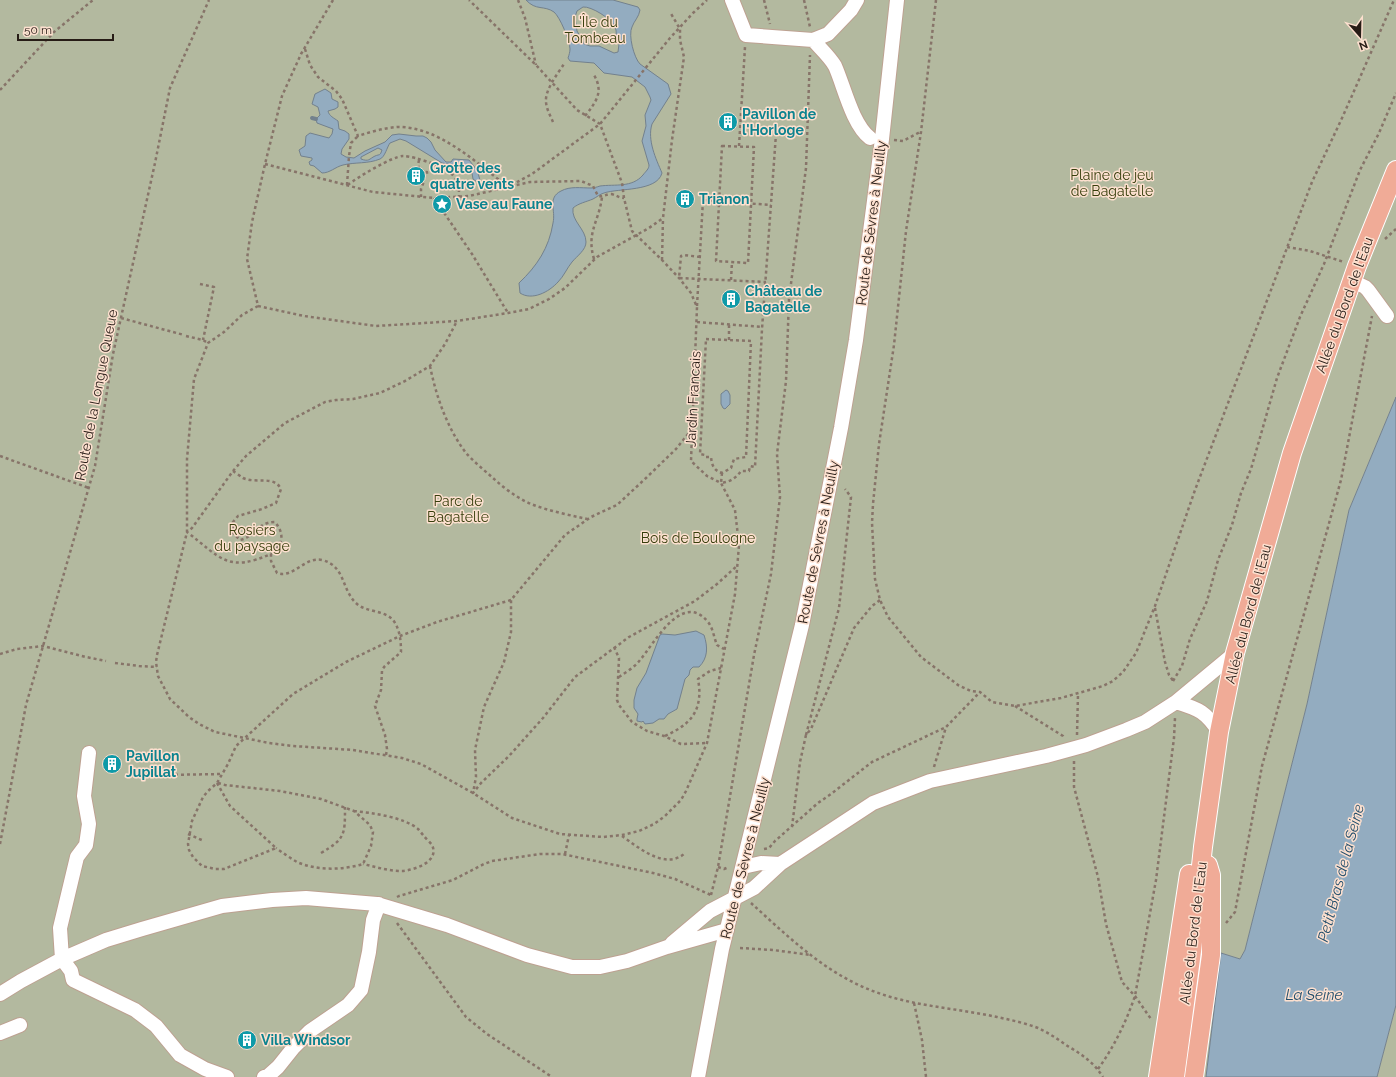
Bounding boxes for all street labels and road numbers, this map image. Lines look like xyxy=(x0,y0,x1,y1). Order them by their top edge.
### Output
street label: Route de Sèvres à Neuilly xyxy=(853,139,889,306)
street label: Allée du Bord de l'Eau xyxy=(1312,235,1376,375)
street label: Route de la Longue Queue xyxy=(72,308,120,482)
street label: Jardin Francais xyxy=(682,350,704,447)
street label: Route de Sèvres à Neuilly xyxy=(794,459,842,625)
street label: Allée du Bord de l'Eau xyxy=(1222,543,1274,685)
street label: Route de Sèvres à Neuilly xyxy=(717,775,773,941)
street label: Allée du Bord de l'Eau xyxy=(1176,861,1210,1005)

